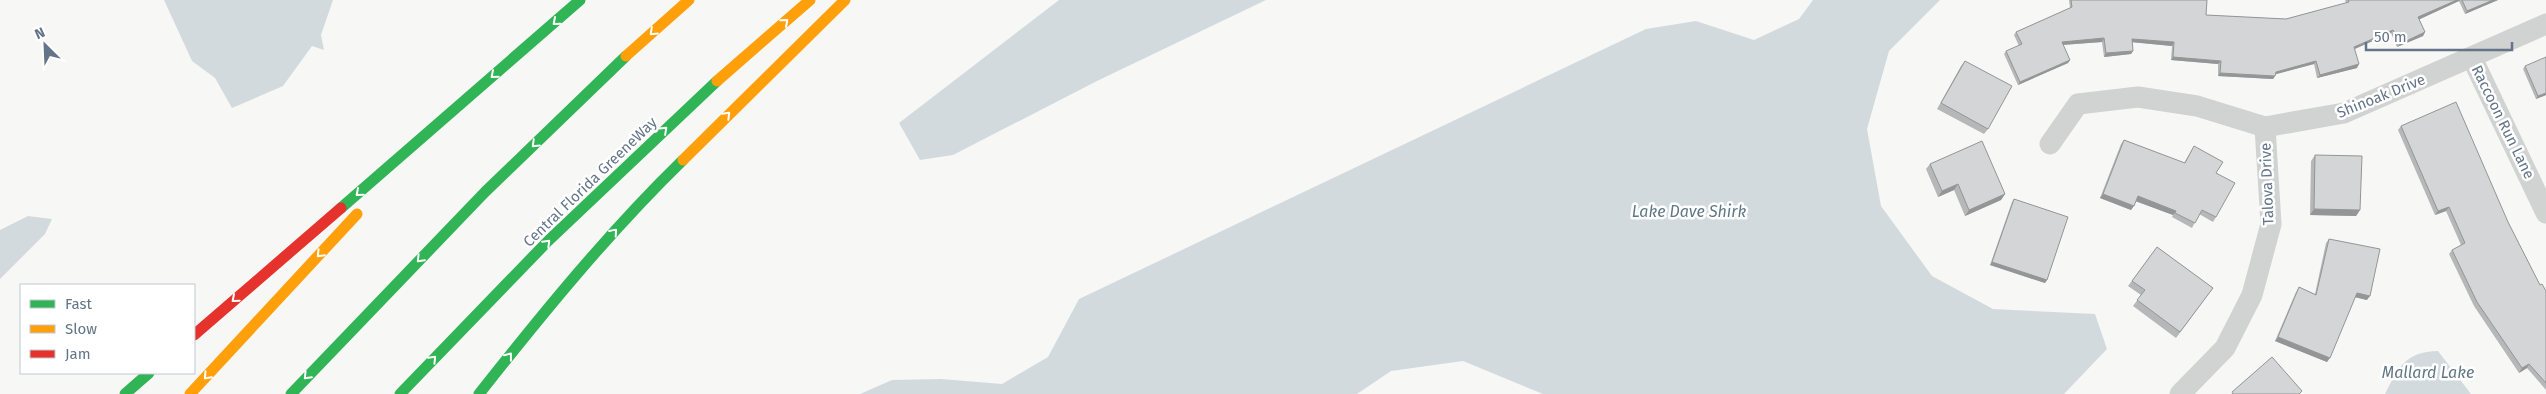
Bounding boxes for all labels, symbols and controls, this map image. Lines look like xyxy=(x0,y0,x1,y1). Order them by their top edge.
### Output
one-way arrow xyxy=(552,16,561,25)
one-way arrow xyxy=(780,18,789,27)
north arrow xyxy=(20,20,70,70)
scale bar xyxy=(2366,20,2512,52)
text: N xyxy=(32,24,48,43)
one-way arrow xyxy=(649,26,658,35)
text: 50 m xyxy=(2374,28,2407,46)
street label: Raccoon Run Lane xyxy=(2468,62,2538,182)
one-way arrow xyxy=(491,70,500,79)
street label: Shinoak Drive xyxy=(2334,70,2428,122)
one-way arrow xyxy=(721,112,730,121)
street label: Central Florida GreeneWay xyxy=(519,113,661,251)
one-way arrow xyxy=(659,127,668,136)
one-way arrow xyxy=(531,138,540,147)
street label: Talova Drive xyxy=(2257,142,2277,226)
one-way arrow xyxy=(355,187,364,196)
water label: Lake Dave Shirk xyxy=(1632,202,1746,221)
one-way arrow xyxy=(609,229,617,238)
one-way arrow xyxy=(541,240,550,249)
one-way arrow xyxy=(317,248,326,257)
one-way arrow xyxy=(416,253,425,262)
legend xyxy=(20,284,195,374)
one-way arrow xyxy=(232,293,241,302)
text: Fast xyxy=(65,295,92,313)
text: Slow xyxy=(65,320,97,338)
text: Jam xyxy=(65,345,91,363)
one-way arrow xyxy=(503,352,512,361)
one-way arrow xyxy=(427,355,436,364)
water label: Mallard Lake xyxy=(2382,363,2474,382)
one-way arrow xyxy=(204,370,213,379)
one-way arrow xyxy=(304,371,313,380)

